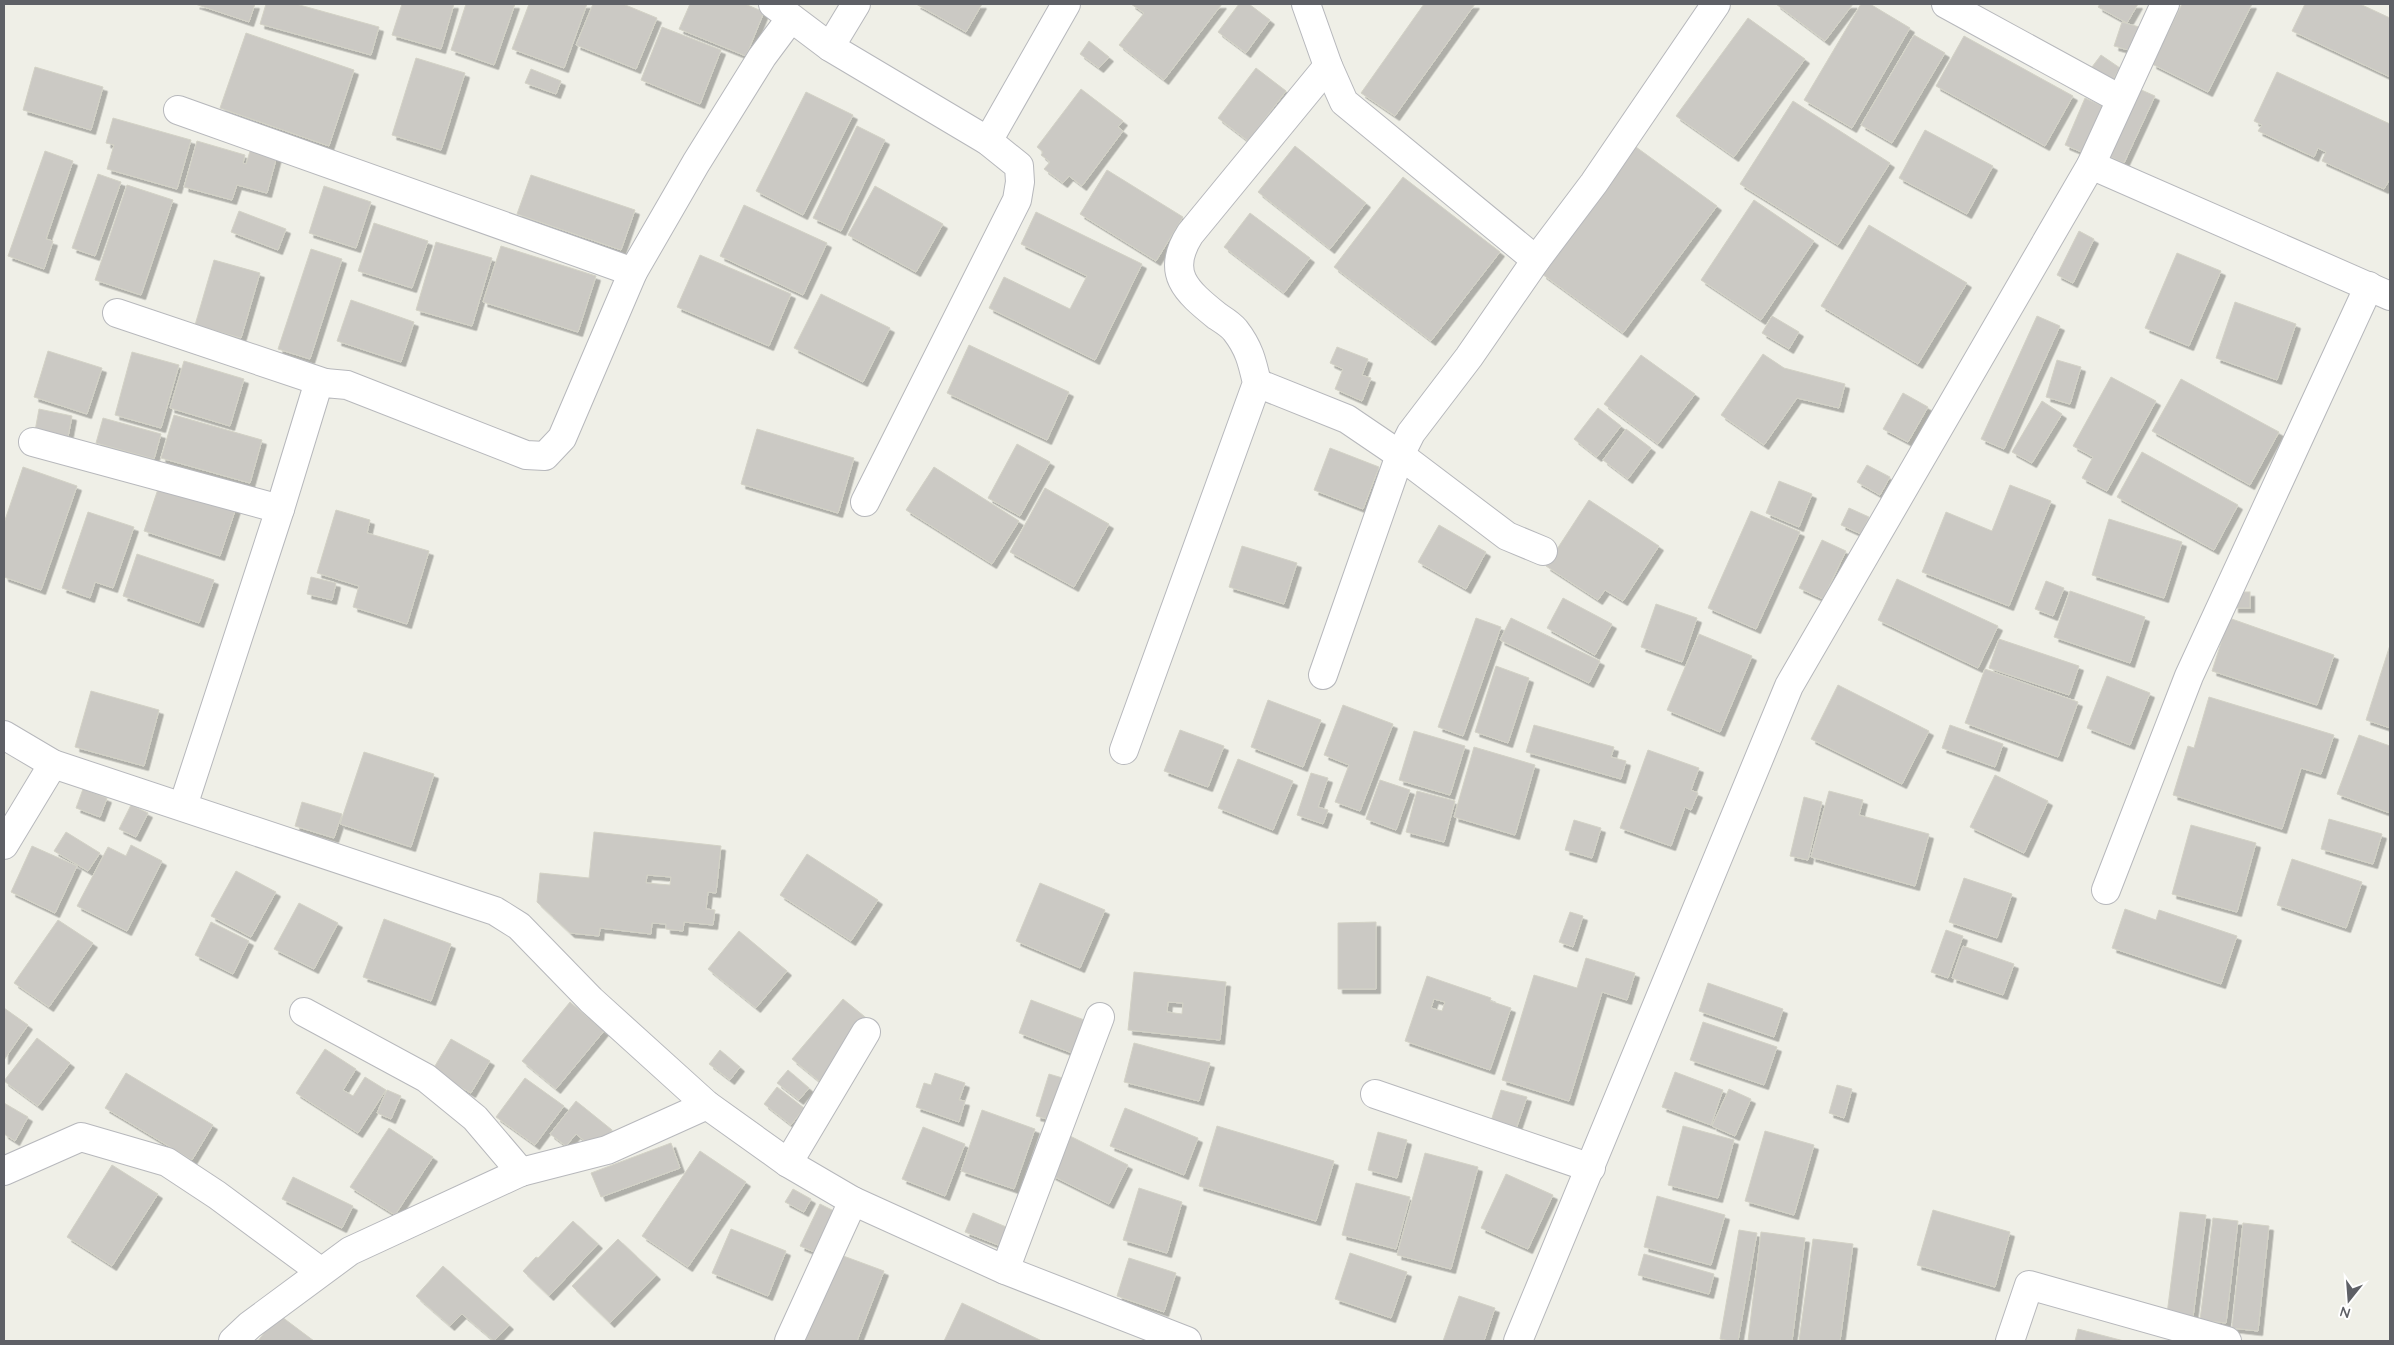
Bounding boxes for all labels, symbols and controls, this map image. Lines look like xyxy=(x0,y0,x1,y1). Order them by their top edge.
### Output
north arrow xyxy=(2324,1275,2374,1325)
text: N xyxy=(2338,1302,2353,1323)

